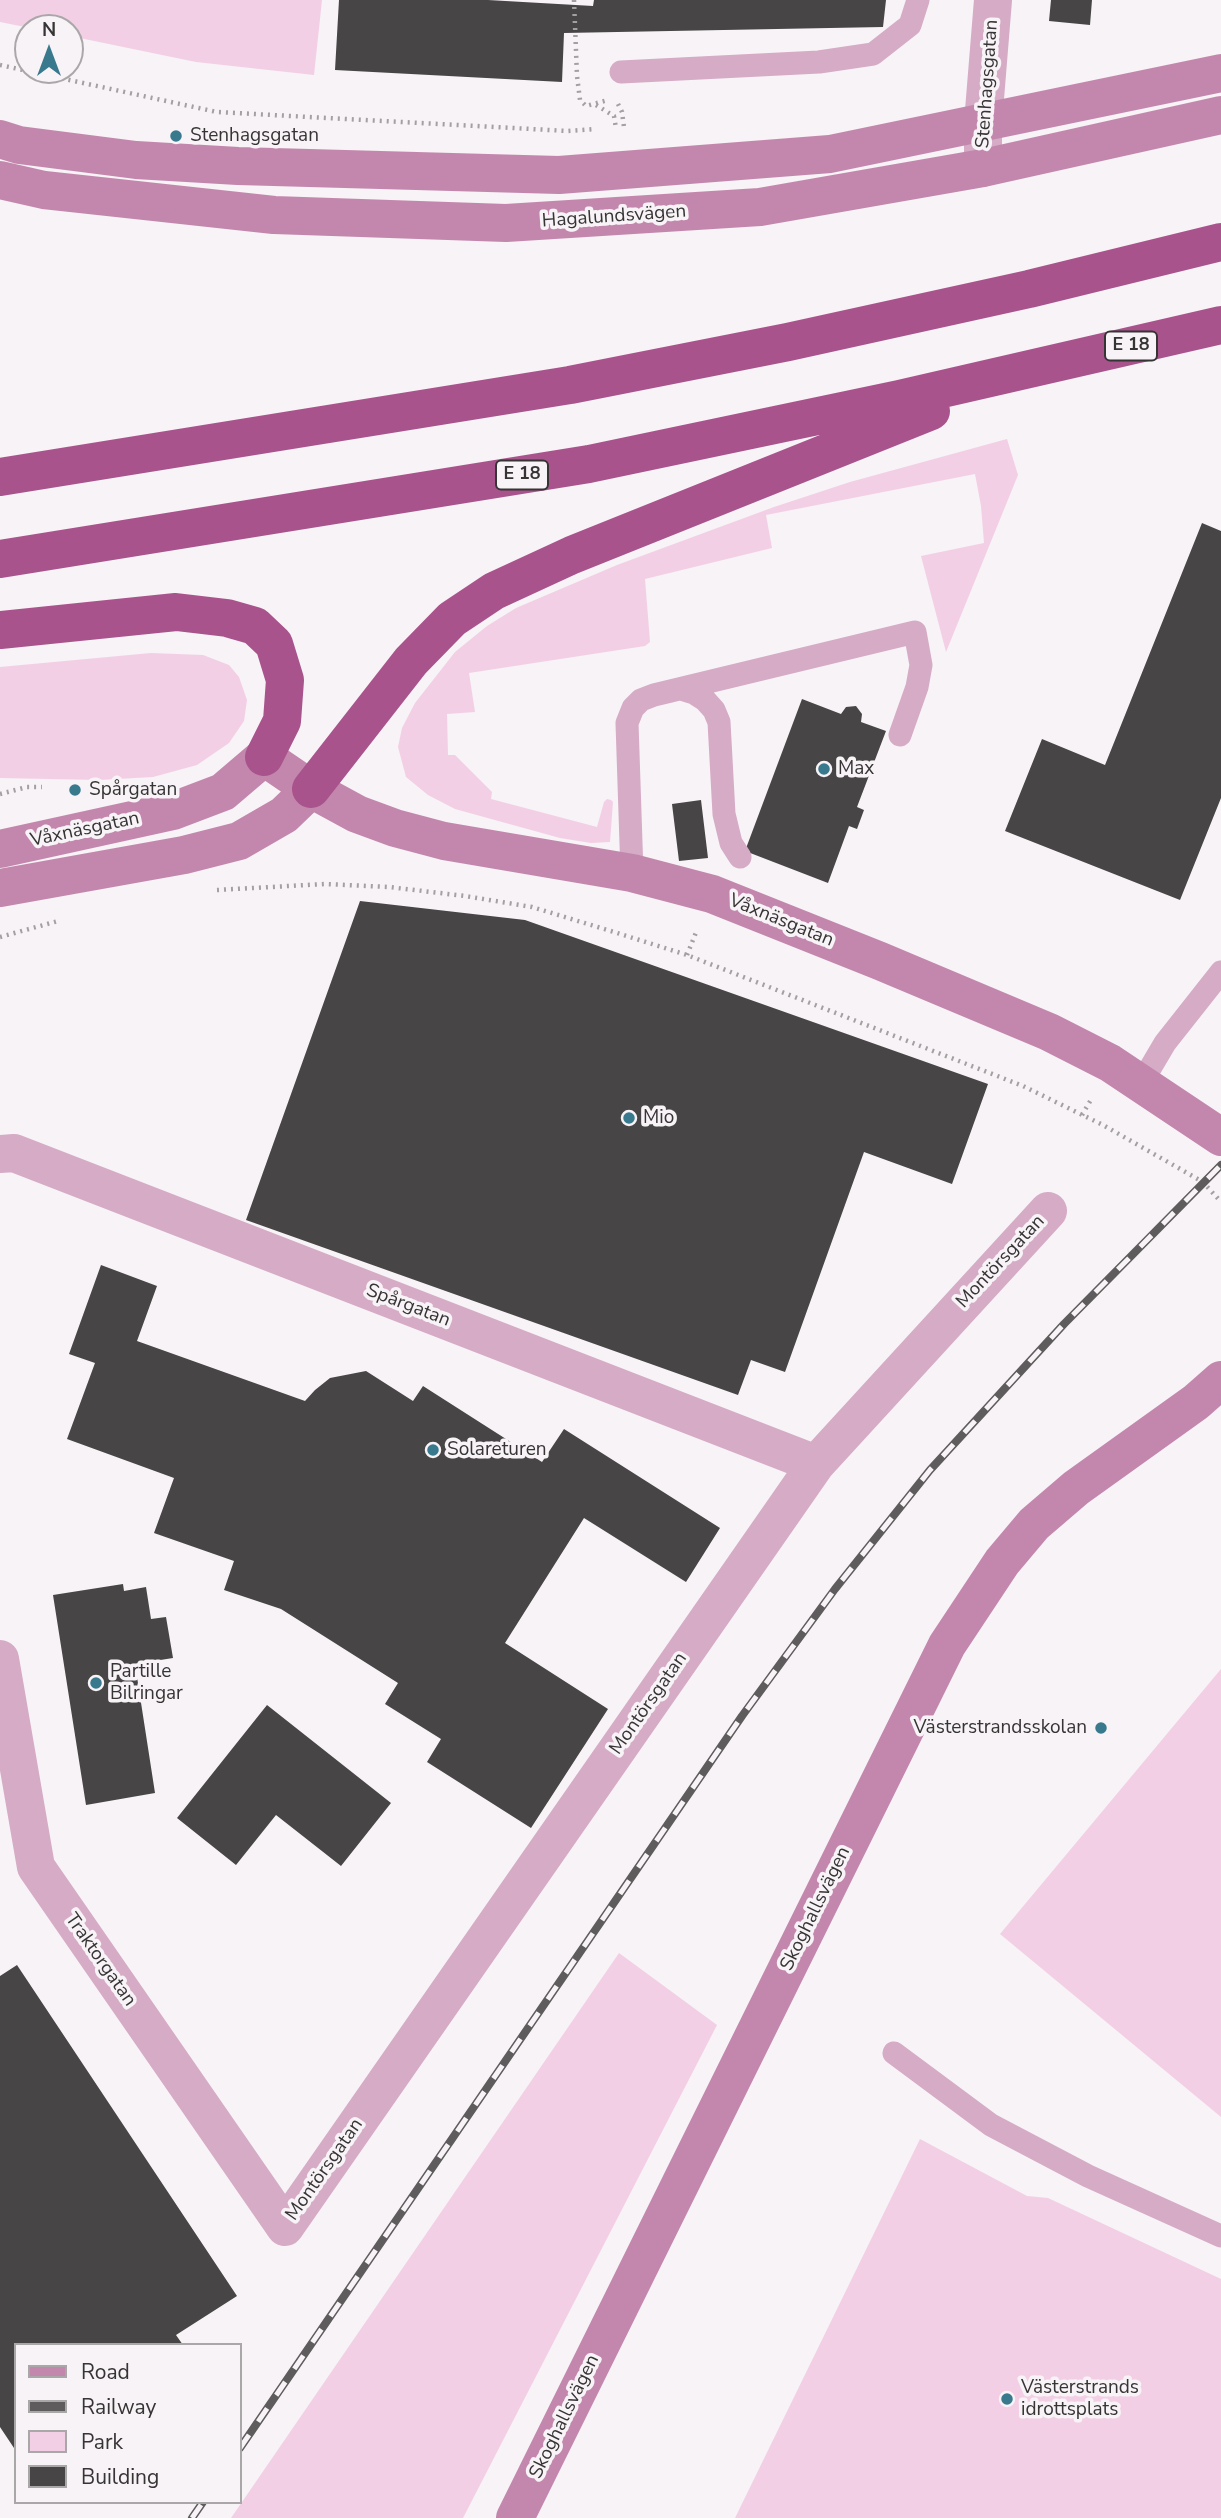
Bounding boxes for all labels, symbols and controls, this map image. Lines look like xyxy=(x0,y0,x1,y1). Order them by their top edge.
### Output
north arrow xyxy=(14,14,84,84)
text: N xyxy=(42,17,56,43)
street label: Stenhagsgatan xyxy=(972,19,1004,149)
place label: Stenhagsgatan xyxy=(190,125,319,147)
marker: Stenhagsgatan xyxy=(168,128,184,144)
street label: Hagalundsvägen xyxy=(541,201,687,233)
road number: E 18 xyxy=(1105,332,1157,360)
road number: E 18 xyxy=(496,461,548,490)
place label: Max xyxy=(838,758,874,780)
marker: Max xyxy=(816,761,832,777)
place label: Spårgatan xyxy=(89,779,177,801)
marker: Spårgatan xyxy=(67,782,83,798)
street label: Våxnäsgatan xyxy=(28,807,142,853)
street label: Våxnäsgatan xyxy=(725,890,837,952)
place label: Mio xyxy=(643,1107,674,1129)
marker: Mio xyxy=(621,1110,637,1126)
street label: Montörsgatan xyxy=(952,1211,1050,1313)
street label: Spårgatan xyxy=(363,1280,453,1332)
place label: Solareturen xyxy=(447,1439,547,1461)
marker: Solareturen xyxy=(425,1442,441,1458)
street label: Montörsgatan xyxy=(605,1649,693,1759)
place label: Partille Bilringar xyxy=(110,1661,183,1705)
marker: Partille Bilringar xyxy=(88,1675,104,1691)
place label: Västerstrandsskolan xyxy=(914,1717,1087,1739)
marker: Västerstrandsskolan xyxy=(1093,1720,1109,1736)
street label: Skoghallsvägen xyxy=(776,1843,856,1975)
street label: Traktorgatan xyxy=(60,1909,140,2011)
street label: Montörsgatan xyxy=(281,2115,369,2225)
legend xyxy=(14,2343,242,2504)
street label: Skoghallsvägen xyxy=(525,2351,605,2483)
text: Road xyxy=(81,2358,130,2386)
place label: Västerstrands idrottsplats xyxy=(1021,2377,1139,2421)
marker: Västerstrands idrottsplats xyxy=(999,2391,1015,2407)
text: Railway xyxy=(81,2393,156,2421)
text: Park xyxy=(81,2428,123,2456)
text: Building xyxy=(81,2463,159,2491)

